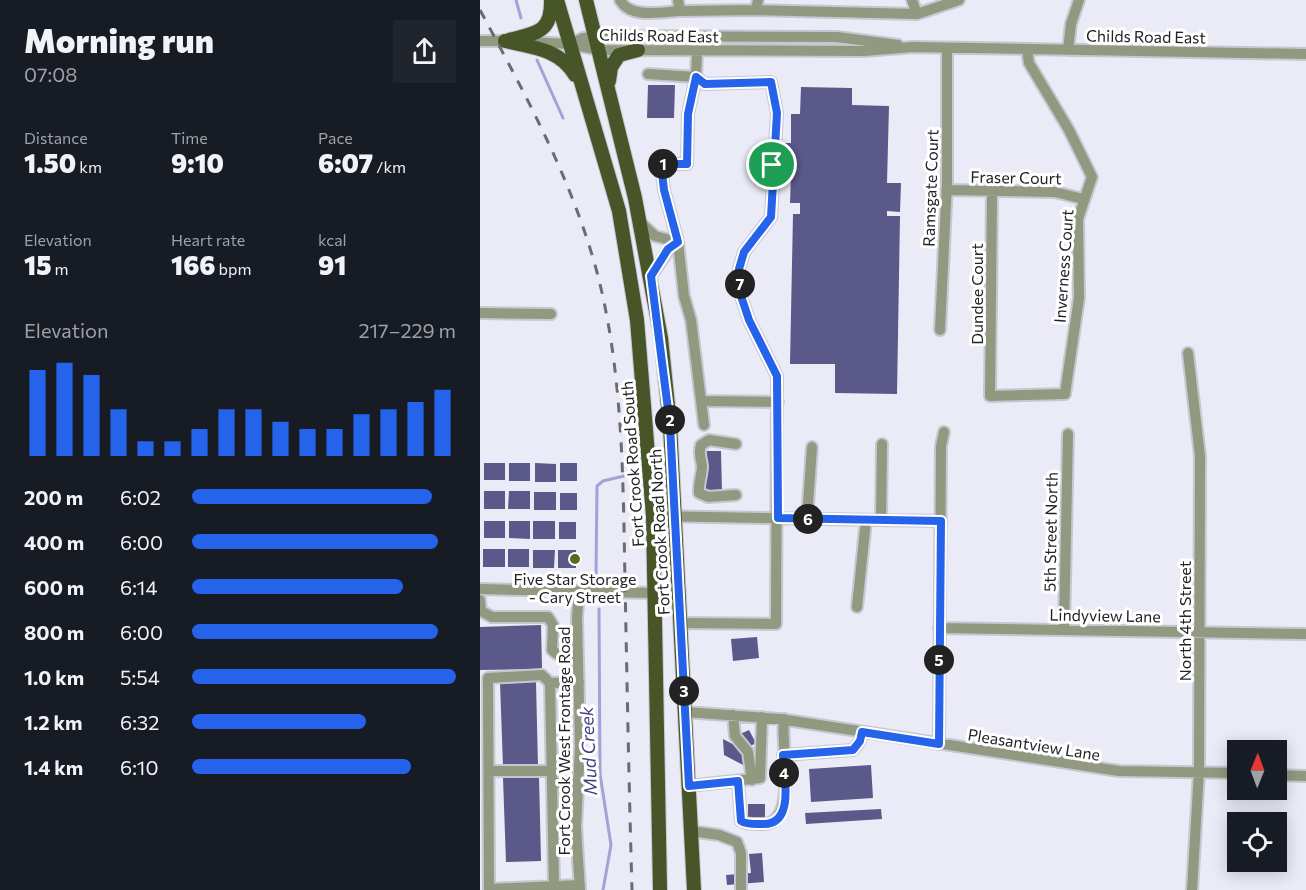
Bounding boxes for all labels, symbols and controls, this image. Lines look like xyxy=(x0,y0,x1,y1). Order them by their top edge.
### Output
text: Morning run xyxy=(24,19,214,60)
button: share xyxy=(393,20,456,83)
street label: Childs Road East xyxy=(599,24,720,46)
street label: Childs Road East xyxy=(1086,25,1207,47)
text: 07:08 xyxy=(24,62,77,86)
text: Distance xyxy=(24,128,88,147)
text: Time xyxy=(171,128,208,147)
text: Pace xyxy=(318,128,353,147)
street label: Ramsgate Court xyxy=(918,128,942,247)
pin xyxy=(746,139,797,190)
text: 1.50 xyxy=(24,147,76,178)
text: 9:10 xyxy=(171,147,224,178)
text: 6:07 xyxy=(318,147,373,178)
icon: arrive xyxy=(755,148,788,181)
pin: 1 xyxy=(648,149,678,179)
text: 1 xyxy=(659,154,667,173)
text: km xyxy=(76,157,102,176)
text: /km xyxy=(373,157,406,176)
street label: Fraser Court xyxy=(970,167,1062,187)
street label: Inverness Court xyxy=(1050,208,1076,323)
text: Elevation xyxy=(24,230,92,249)
text: Heart rate xyxy=(171,230,245,249)
text: kcal xyxy=(318,230,347,249)
street label: Dundee Court xyxy=(967,243,986,345)
text: 15 xyxy=(24,249,51,280)
text: 166 xyxy=(171,249,216,280)
text: 91 xyxy=(318,249,346,280)
text: m xyxy=(51,259,68,278)
text: bpm xyxy=(216,259,251,278)
pin: 7 xyxy=(725,269,755,299)
text: 7 xyxy=(736,274,744,293)
text: Elevation xyxy=(24,318,109,342)
text: 217–229 m xyxy=(358,318,456,342)
street label: Fort Crook Road South xyxy=(617,380,647,548)
pin: 2 xyxy=(655,405,685,435)
text: 2 xyxy=(665,410,675,429)
street label: Fort Crook Road North xyxy=(645,448,673,616)
street label: 5th Street North xyxy=(1039,472,1061,592)
text: 200 m xyxy=(24,485,83,509)
text: 6:02 xyxy=(120,485,161,509)
pin: 6 xyxy=(793,504,823,534)
text: 6 xyxy=(803,509,813,528)
text: 400 m xyxy=(24,530,84,554)
text: 6:00 xyxy=(120,530,163,554)
marker: Five Star Storage - Cary Street xyxy=(568,552,582,566)
street label: North 4th Street xyxy=(1175,560,1194,681)
place label: Five Star Storage - Cary Street xyxy=(513,569,637,606)
text: 600 m xyxy=(24,575,84,599)
text: 6:14 xyxy=(120,575,157,599)
street label: Lindyview Lane xyxy=(1049,605,1161,625)
text: 800 m xyxy=(24,620,84,644)
text: 6:00 xyxy=(120,620,163,644)
street label: Fort Crook West Frontage Road xyxy=(554,627,573,855)
pin: 5 xyxy=(924,645,954,675)
text: 5 xyxy=(934,650,944,669)
text: 1.0 km xyxy=(24,665,84,689)
text: 5:54 xyxy=(120,665,160,689)
pin: 3 xyxy=(669,676,699,706)
text: 3 xyxy=(679,681,689,700)
water label: Mud Creek xyxy=(575,705,601,796)
text: 1.2 km xyxy=(24,710,82,734)
text: 6:32 xyxy=(120,710,159,734)
street label: Pleasantview Lane xyxy=(966,724,1102,764)
north arrow xyxy=(1227,740,1287,800)
map controls xyxy=(1227,740,1287,872)
text: 1.4 km xyxy=(24,755,83,779)
text: 6:10 xyxy=(120,755,158,779)
pin: 4 xyxy=(769,758,799,788)
text: 4 xyxy=(779,763,789,782)
button: locate xyxy=(1227,812,1287,872)

